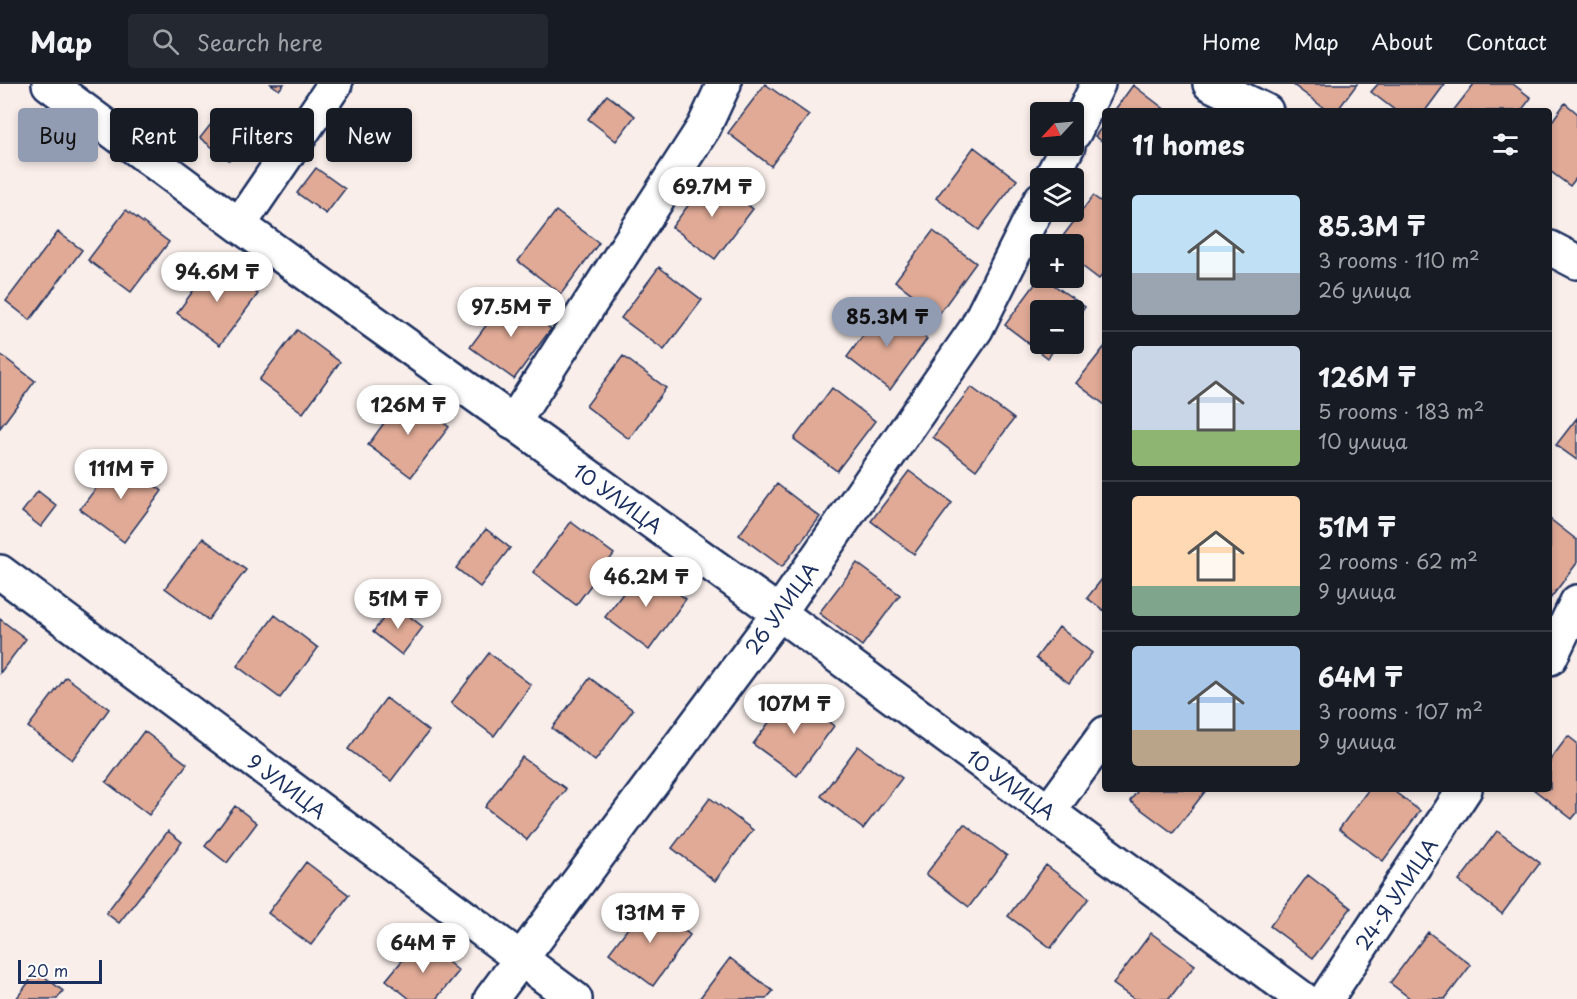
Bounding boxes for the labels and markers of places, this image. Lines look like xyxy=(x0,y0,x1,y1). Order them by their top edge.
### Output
pin: 69.7M ₸ xyxy=(657,167,767,218)
pin: 94.6M ₸ xyxy=(162,252,272,303)
pin: 97.5M ₸ xyxy=(456,287,566,338)
pin: 85.3M ₸ xyxy=(832,297,942,348)
pin: 126M ₸ xyxy=(359,385,457,436)
pin: 111M ₸ xyxy=(72,449,170,500)
pin: 46.2M ₸ xyxy=(591,557,701,608)
pin: 51M ₸ xyxy=(356,579,440,630)
pin: 107M ₸ xyxy=(745,684,843,735)
pin: 131M ₸ xyxy=(601,893,699,944)
pin: 64M ₸ xyxy=(381,923,465,974)

